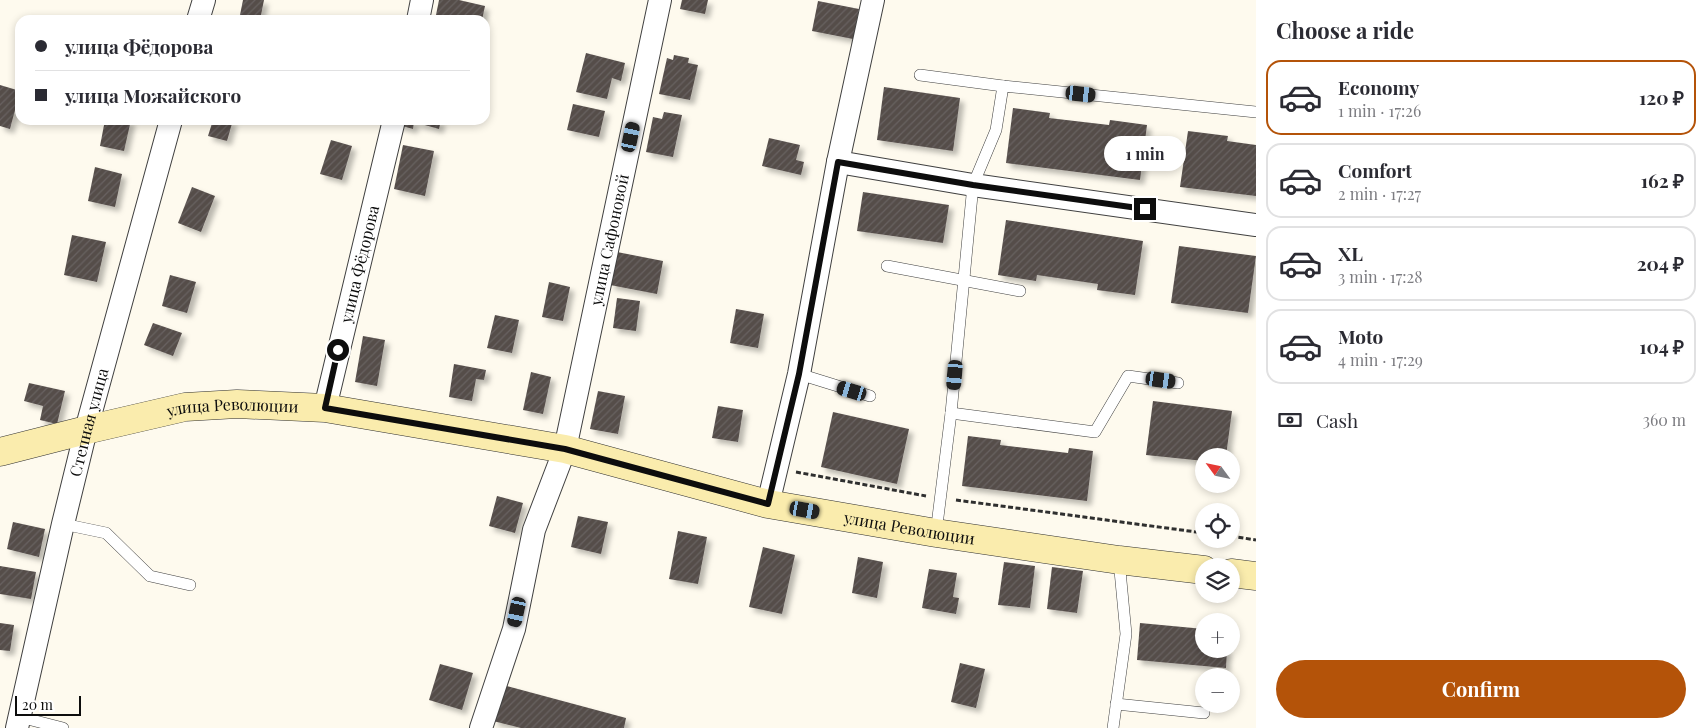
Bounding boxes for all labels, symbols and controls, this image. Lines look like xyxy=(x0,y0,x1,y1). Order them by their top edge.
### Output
text: Choose a ride xyxy=(1276,15,1414,45)
text: улица Фёдорова xyxy=(65,33,213,59)
text: Economy xyxy=(1338,74,1419,100)
icon: car xyxy=(1278,75,1323,120)
text: улица Можайского xyxy=(65,82,241,108)
text: 120 ₽ xyxy=(1639,84,1684,110)
car xyxy=(1065,85,1096,103)
text: 1 min · 17:26 xyxy=(1338,100,1421,121)
car xyxy=(620,121,641,153)
callout: 1 min xyxy=(1104,136,1186,172)
text: 1 min xyxy=(1125,143,1165,164)
text: Comfort xyxy=(1338,157,1412,183)
icon: car xyxy=(1278,158,1323,203)
text: 162 ₽ xyxy=(1641,167,1684,193)
street label: улица Сафоновой xyxy=(584,172,633,308)
text: 2 min · 17:27 xyxy=(1338,183,1421,204)
route end xyxy=(1134,198,1156,220)
street label: улица Фёдорова xyxy=(335,203,383,326)
text: XL xyxy=(1338,240,1363,266)
icon: car xyxy=(1278,241,1323,286)
text: 204 ₽ xyxy=(1637,250,1684,276)
text: 3 min · 17:28 xyxy=(1338,266,1423,287)
text: Moto xyxy=(1338,323,1383,349)
icon: car xyxy=(1278,324,1323,369)
text: 104 ₽ xyxy=(1639,333,1684,359)
route start xyxy=(327,339,349,361)
text: 4 min · 17:29 xyxy=(1338,349,1423,370)
car xyxy=(946,359,963,391)
street label: Степная улица xyxy=(64,366,113,479)
car xyxy=(1145,370,1176,390)
car xyxy=(835,379,868,403)
street label: улица Революции xyxy=(163,393,299,421)
icon: cash xyxy=(1276,406,1304,434)
text: Cash xyxy=(1316,407,1358,433)
text: 360 m xyxy=(1643,409,1686,430)
north arrow xyxy=(1195,448,1240,492)
map controls xyxy=(1195,448,1240,713)
car xyxy=(788,500,821,520)
button: locate xyxy=(1195,503,1240,548)
street label: улица Революции xyxy=(842,506,977,549)
button: layers xyxy=(1195,558,1240,603)
car xyxy=(506,596,527,628)
button: + xyxy=(1195,613,1240,658)
button: Confirm xyxy=(1276,660,1686,718)
button: − xyxy=(1195,668,1240,713)
scale bar xyxy=(15,693,81,716)
text: 20 m xyxy=(22,695,53,714)

